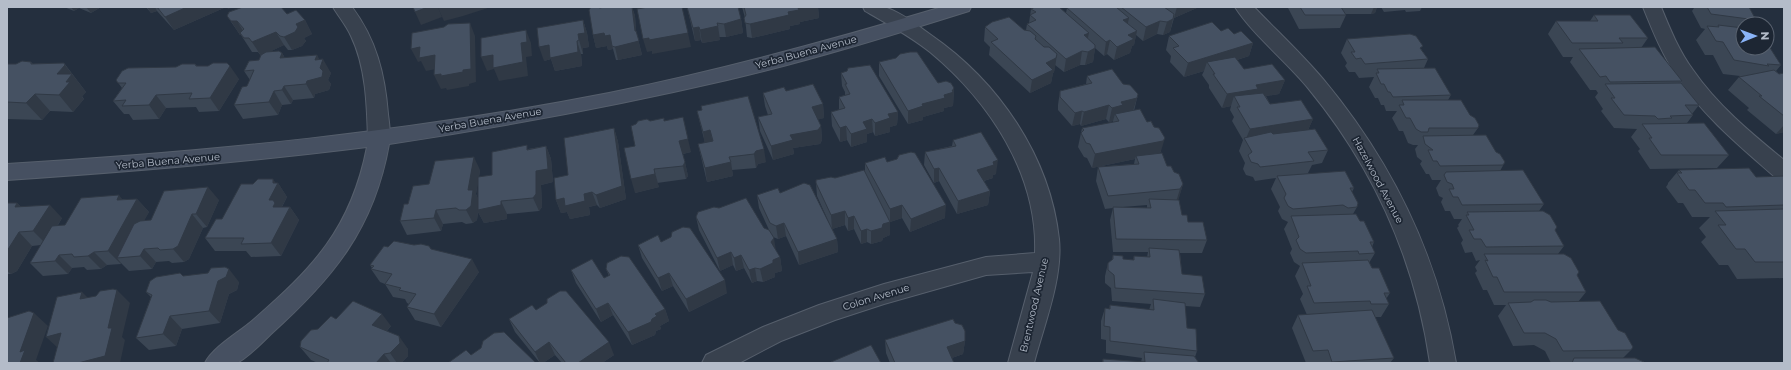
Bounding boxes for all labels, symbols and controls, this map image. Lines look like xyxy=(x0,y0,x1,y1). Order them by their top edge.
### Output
north arrow xyxy=(1735,16,1775,56)
text: N xyxy=(1758,31,1772,40)
street label: Yerba Buena Avenue xyxy=(754,32,858,72)
street label: Yerba Buena Avenue xyxy=(438,105,542,135)
street label: Hazelwood Avenue xyxy=(1350,135,1406,225)
street label: Yerba Buena Avenue xyxy=(115,150,221,172)
street label: Brentwood Avenue xyxy=(1017,257,1051,353)
street label: Colon Avenue xyxy=(841,281,911,313)

